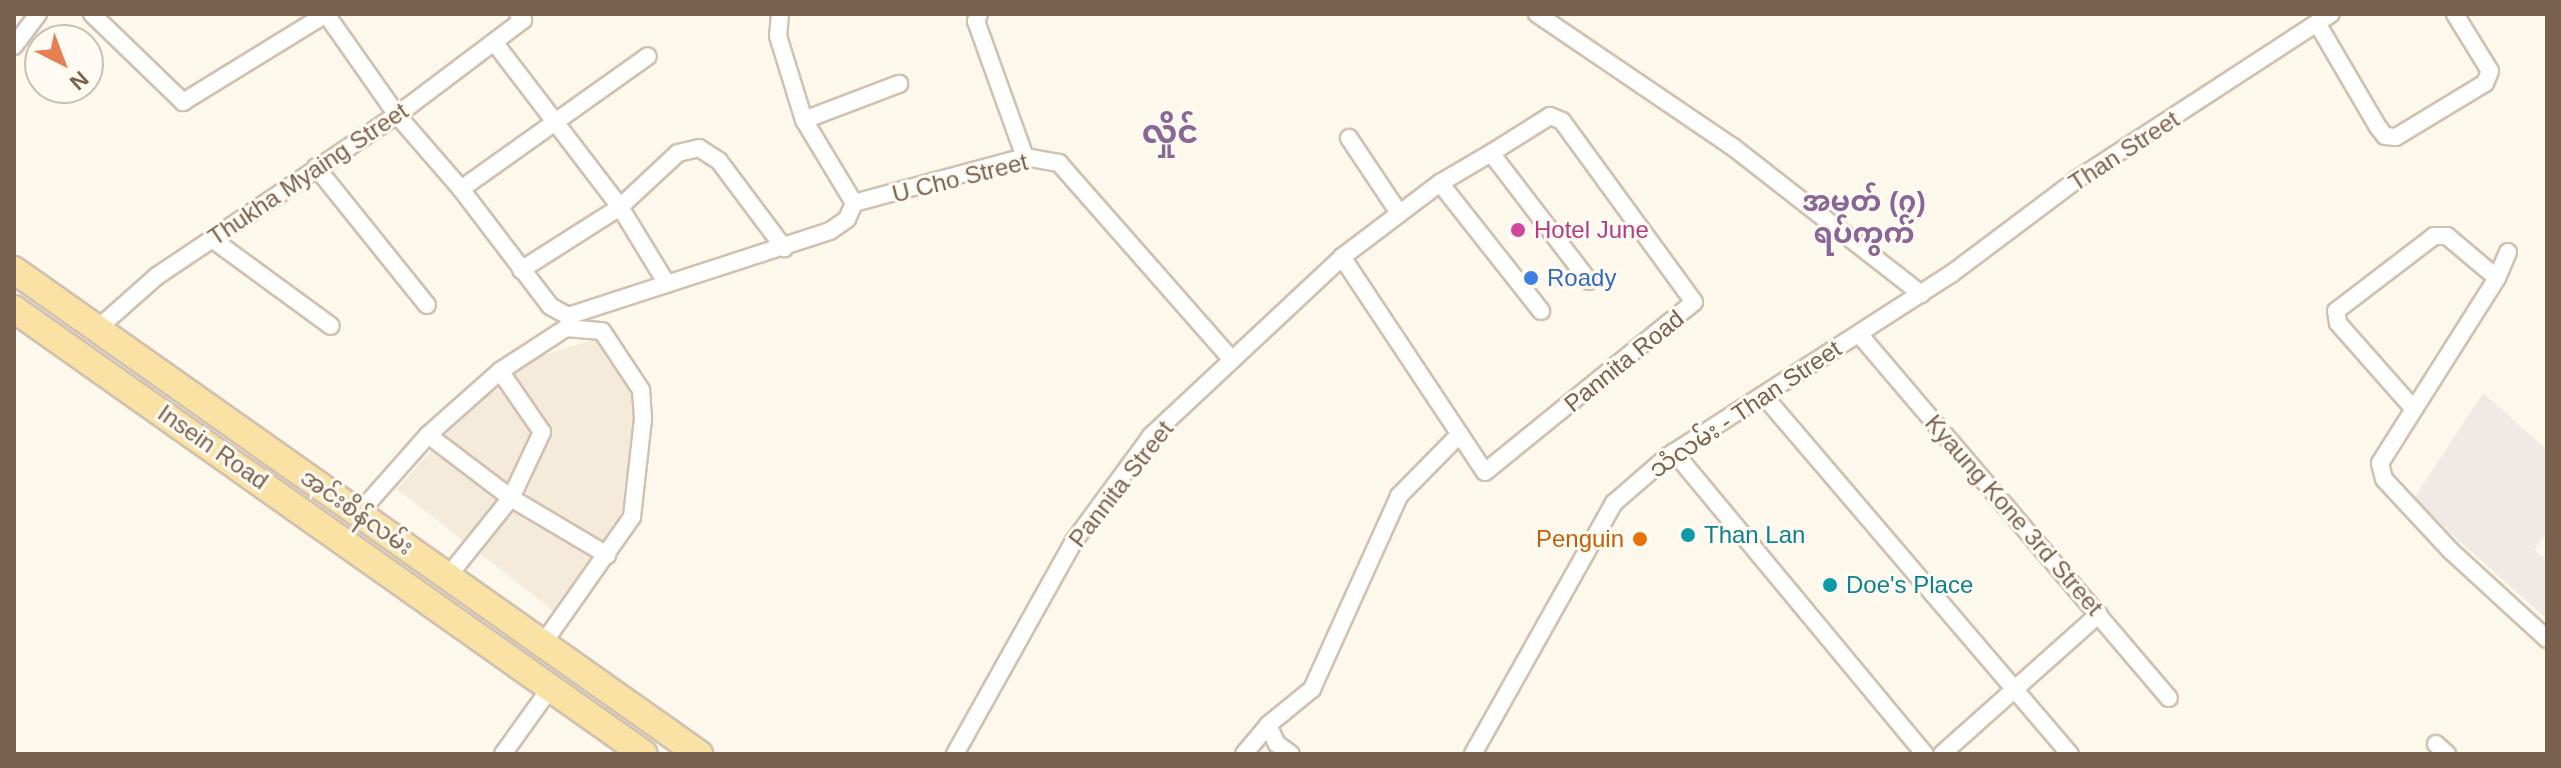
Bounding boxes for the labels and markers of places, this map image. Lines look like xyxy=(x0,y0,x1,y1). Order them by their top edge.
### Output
place label: Hotel June xyxy=(1534,216,1649,244)
marker: Hotel June xyxy=(1509,221,1527,239)
place label: Roady xyxy=(1547,264,1616,292)
marker: Roady xyxy=(1522,269,1540,287)
place label: Than Lan xyxy=(1704,521,1805,549)
place label: Penguin xyxy=(1536,525,1624,553)
marker: Than Lan xyxy=(1679,526,1697,544)
marker: Penguin xyxy=(1631,530,1649,548)
place label: Doe's Place xyxy=(1846,571,1973,599)
marker: Doe's Place xyxy=(1821,576,1839,594)

